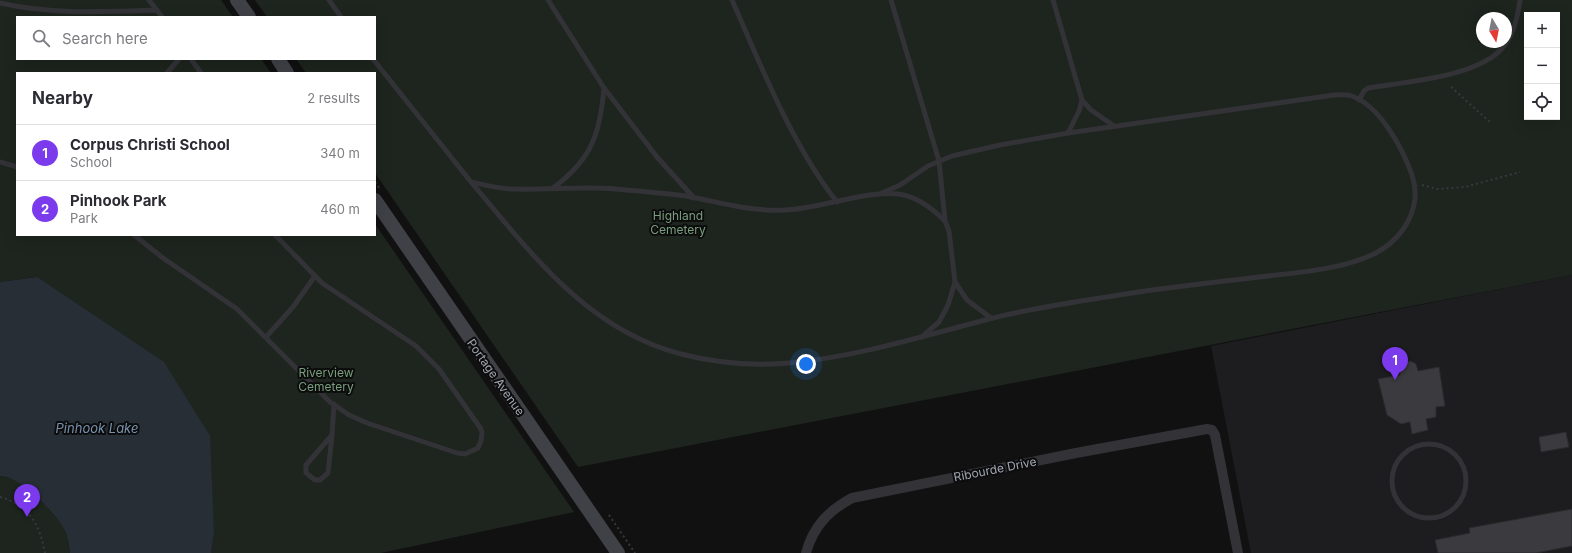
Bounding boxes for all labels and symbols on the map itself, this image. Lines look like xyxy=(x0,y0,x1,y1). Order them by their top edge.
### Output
north arrow xyxy=(1476,12,1512,48)
park label: Highland Cemetery xyxy=(650,208,706,237)
street label: Portage Avenue xyxy=(464,336,528,418)
pin: 1 xyxy=(1382,347,1408,380)
your location xyxy=(796,354,816,374)
park label: Riverview Cemetery xyxy=(298,365,354,394)
water label: Pinhook Lake xyxy=(56,420,138,436)
street label: Ribourde Drive xyxy=(952,454,1038,484)
pin: 2 xyxy=(14,484,40,517)

